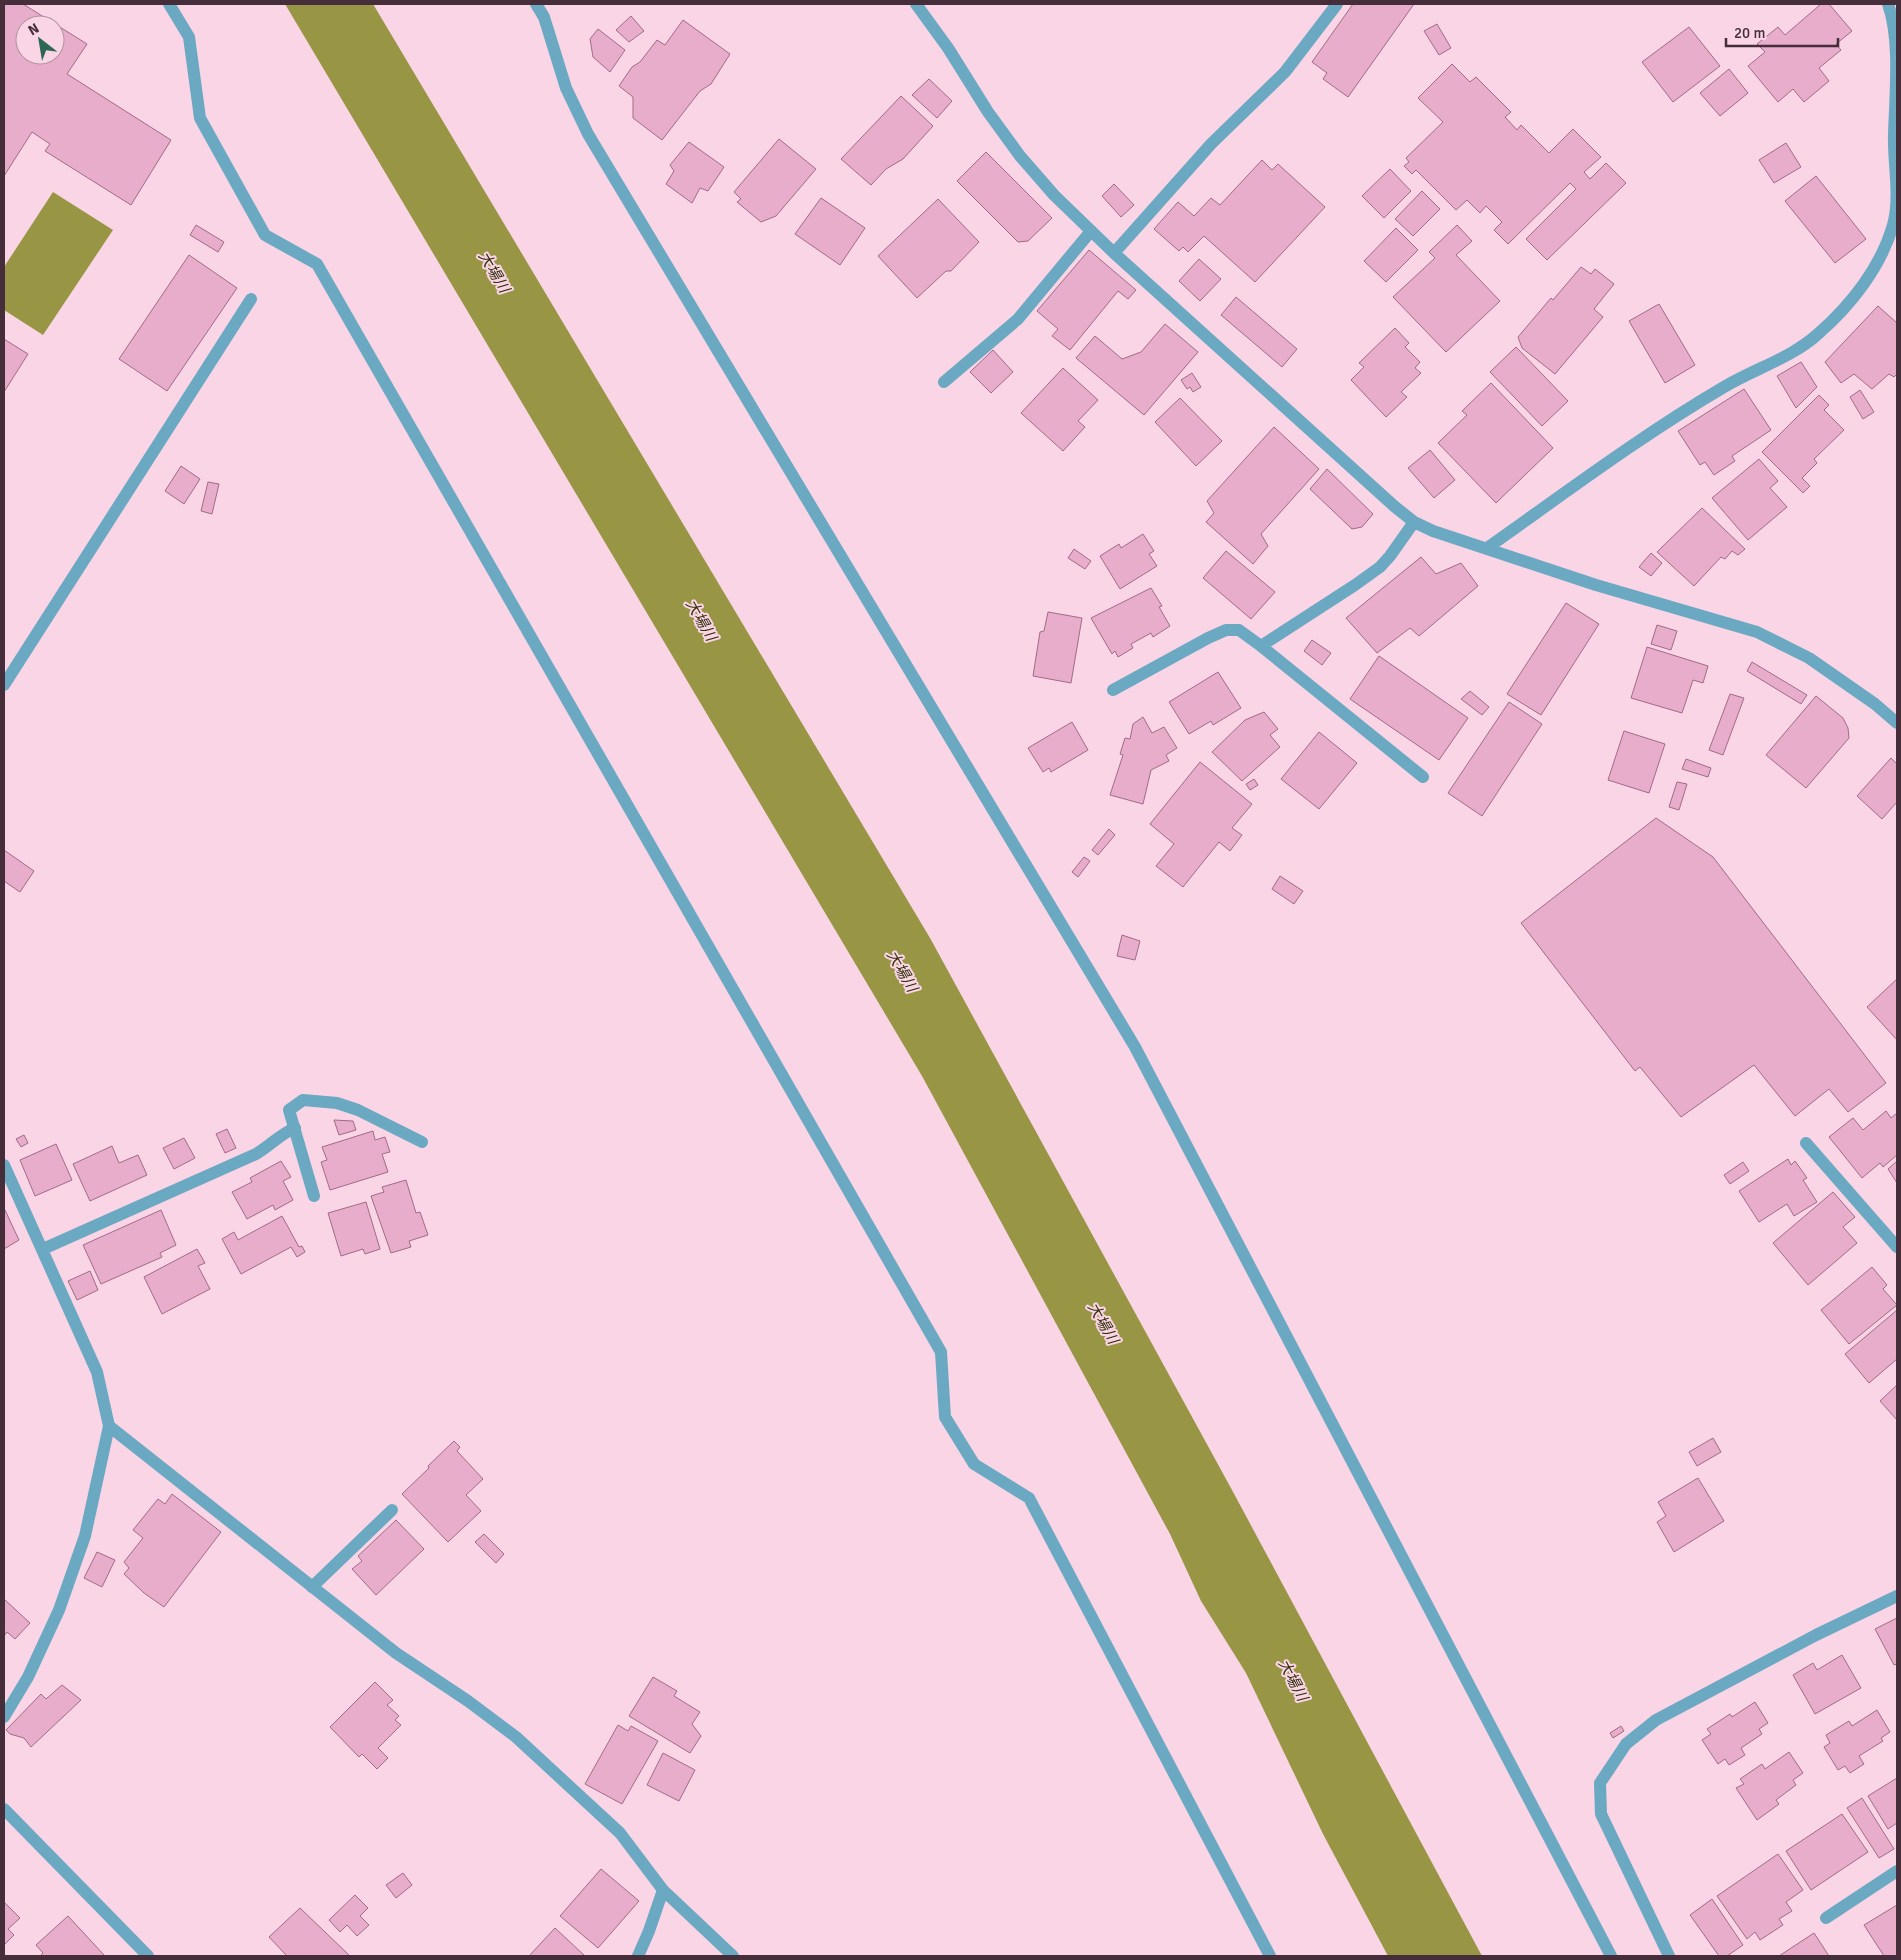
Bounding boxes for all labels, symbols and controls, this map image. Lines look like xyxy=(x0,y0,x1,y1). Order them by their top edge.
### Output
north arrow xyxy=(15,15,65,65)
scale bar xyxy=(1726,15,1838,47)
text: N xyxy=(25,19,42,39)
text: 20 m xyxy=(1734,24,1765,42)
water label: 大場川 xyxy=(475,248,514,298)
water label: 大場川 xyxy=(682,596,721,646)
water label: 大場川 xyxy=(883,947,922,997)
water label: 大場川 xyxy=(1084,1299,1123,1349)
water label: 大場川 xyxy=(1274,1656,1312,1706)

